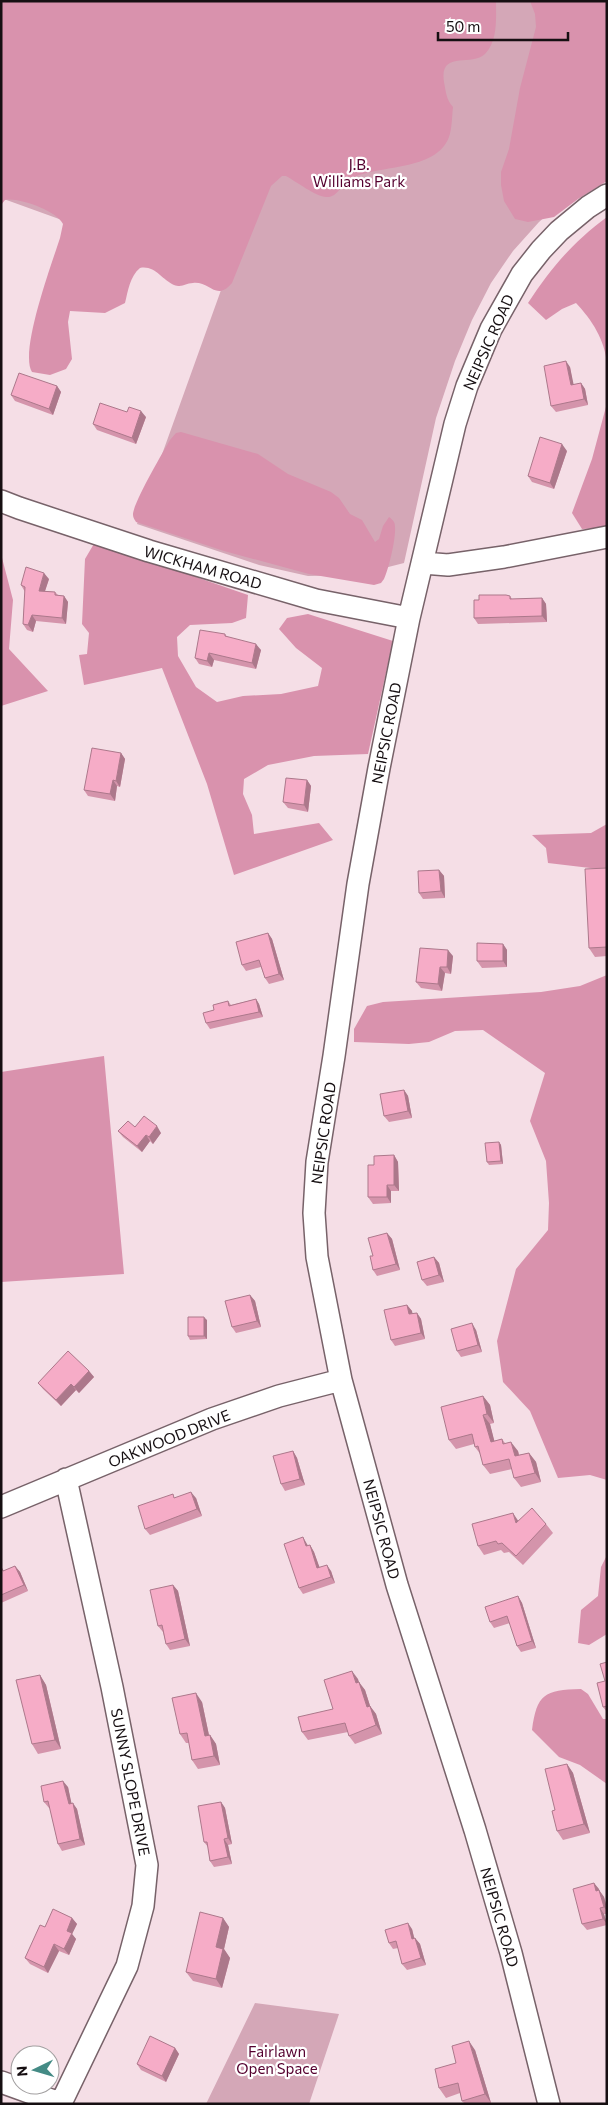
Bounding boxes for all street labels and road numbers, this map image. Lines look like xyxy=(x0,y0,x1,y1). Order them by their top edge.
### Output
street label: NEIPSIC ROAD xyxy=(459,291,517,393)
street label: WICKHAM ROAD xyxy=(142,542,264,592)
street label: NEIPSIC ROAD xyxy=(367,681,405,785)
street label: NEIPSIC ROAD xyxy=(307,1081,339,1185)
street label: OAKWOOD DRIVE xyxy=(105,1405,233,1471)
street label: NEIPSIC ROAD xyxy=(360,1477,404,1581)
street label: SUNNY SLOPE DRIVE xyxy=(108,1707,154,1857)
street label: NEIPSIC ROAD xyxy=(477,1865,523,1969)

